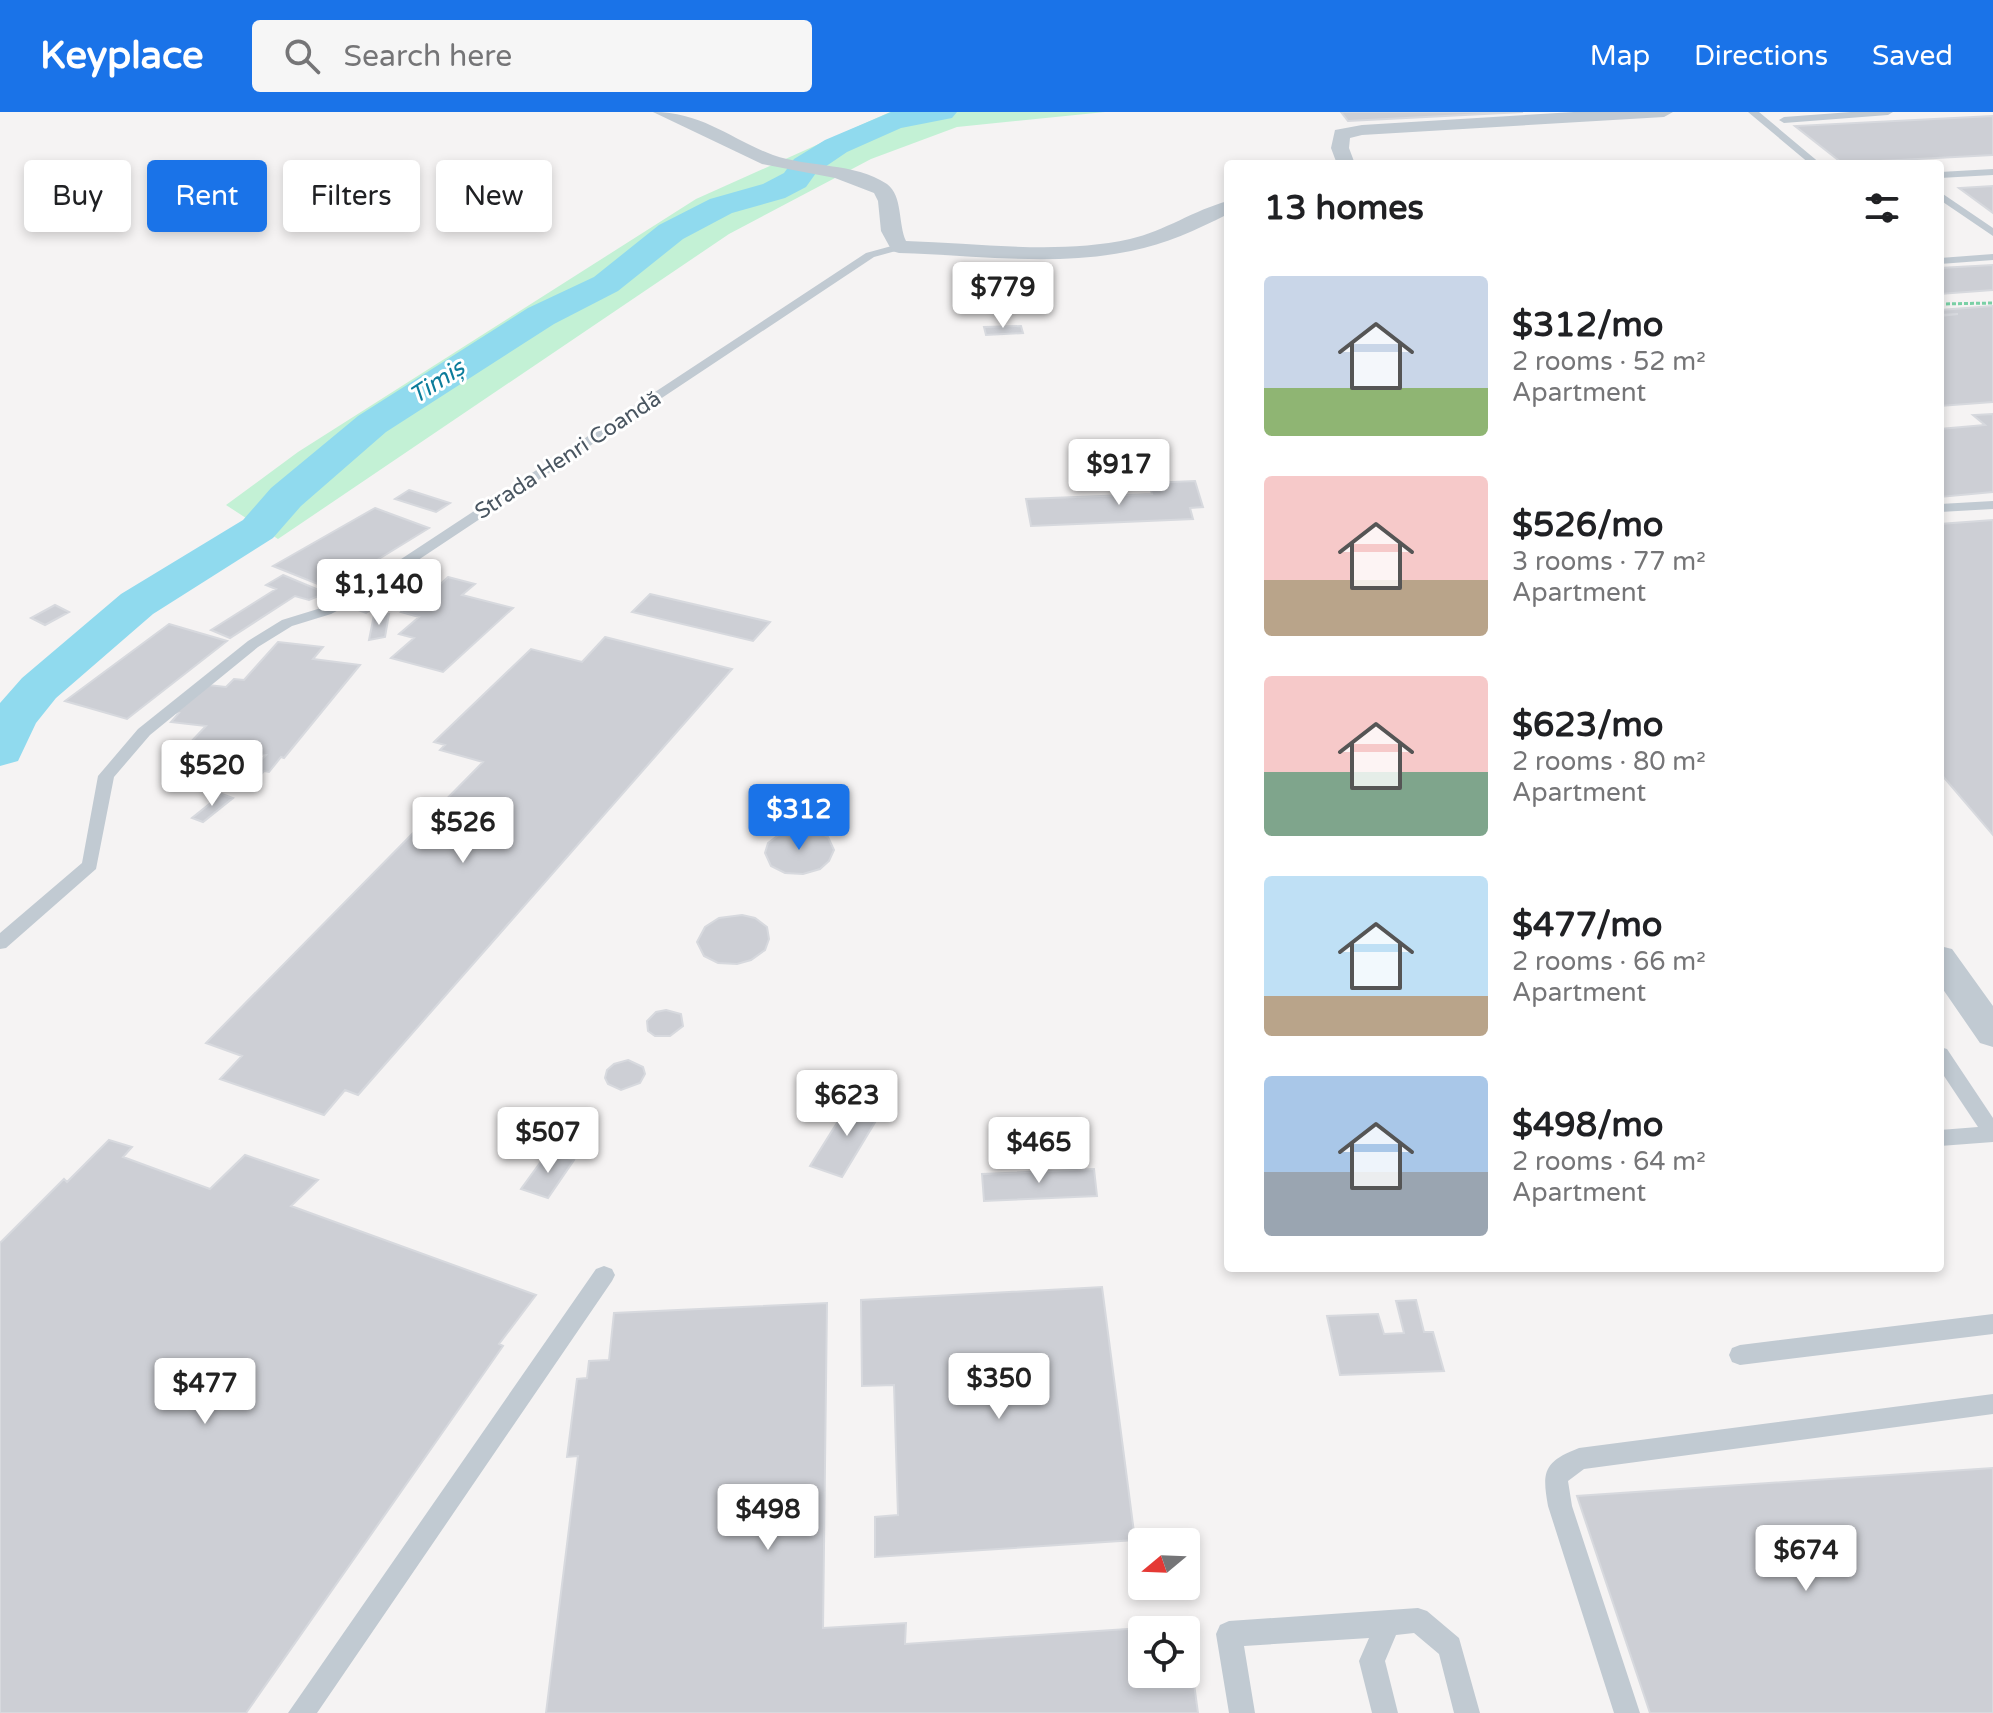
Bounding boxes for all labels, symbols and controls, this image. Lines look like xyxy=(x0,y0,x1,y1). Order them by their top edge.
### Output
search box xyxy=(252,20,812,92)
text: Keyplace xyxy=(40,33,204,79)
icon: search xyxy=(280,34,324,78)
text: Search here xyxy=(344,38,512,75)
text: Map xyxy=(1590,39,1650,73)
text: Directions xyxy=(1694,39,1828,73)
text: Saved xyxy=(1872,39,1953,73)
chip: Buy xyxy=(24,160,131,232)
chip: Rent xyxy=(147,160,267,232)
chip: Filters xyxy=(283,160,420,232)
chip: New xyxy=(436,160,552,232)
icon: filters xyxy=(1860,186,1904,230)
text: 13 homes xyxy=(1264,188,1424,229)
pin: $779 xyxy=(956,262,1050,330)
text: $779 xyxy=(970,272,1036,303)
text: $312/mo xyxy=(1512,305,1663,346)
icon: home xyxy=(1328,308,1424,404)
text: 2 rooms · 52 m² xyxy=(1512,346,1706,377)
water label: Timiș xyxy=(404,353,471,410)
text: Apartment xyxy=(1512,377,1646,408)
street label: Strada Henri Coandă xyxy=(470,385,666,525)
pin: $917 xyxy=(1072,439,1166,507)
text: $917 xyxy=(1086,449,1152,480)
text: $526/mo xyxy=(1512,505,1663,546)
icon: home xyxy=(1328,508,1424,604)
text: 3 rooms · 77 m² xyxy=(1512,546,1706,577)
pin: $1,140 xyxy=(314,559,444,627)
text: $1,140 xyxy=(335,569,423,600)
text: Apartment xyxy=(1512,577,1646,608)
text: $623/mo xyxy=(1512,705,1663,746)
icon: home xyxy=(1328,708,1424,804)
pin: $520 xyxy=(165,740,259,808)
text: 2 rooms · 80 m² xyxy=(1512,746,1706,777)
text: $520 xyxy=(179,750,245,781)
text: Apartment xyxy=(1512,777,1646,808)
pin: $312 xyxy=(752,784,846,852)
text: $312 xyxy=(766,794,832,825)
pin: $526 xyxy=(416,797,510,865)
text: $526 xyxy=(430,807,496,838)
text: $477/mo xyxy=(1512,905,1662,946)
icon: home xyxy=(1328,908,1424,1004)
text: 2 rooms · 66 m² xyxy=(1512,946,1706,977)
text: Apartment xyxy=(1512,977,1646,1008)
pin: $623 xyxy=(800,1070,894,1138)
text: $623 xyxy=(814,1080,880,1111)
text: $498/mo xyxy=(1512,1105,1663,1146)
pin: $507 xyxy=(501,1107,595,1175)
icon: home xyxy=(1328,1108,1424,1204)
text: $507 xyxy=(515,1117,581,1148)
pin: $465 xyxy=(992,1117,1086,1185)
text: $465 xyxy=(1006,1127,1072,1158)
text: 2 rooms · 64 m² xyxy=(1512,1146,1706,1177)
text: Apartment xyxy=(1512,1177,1646,1208)
pin: $350 xyxy=(952,1353,1046,1421)
pin: $477 xyxy=(158,1358,252,1426)
text: $350 xyxy=(966,1363,1032,1394)
text: $477 xyxy=(172,1368,238,1399)
pin: $498 xyxy=(721,1484,815,1552)
text: $498 xyxy=(735,1494,801,1525)
pin: $674 xyxy=(1759,1525,1853,1593)
north arrow xyxy=(1128,1528,1200,1600)
map controls xyxy=(1128,1528,1200,1688)
text: $674 xyxy=(1773,1535,1839,1566)
button: locate xyxy=(1128,1616,1200,1688)

